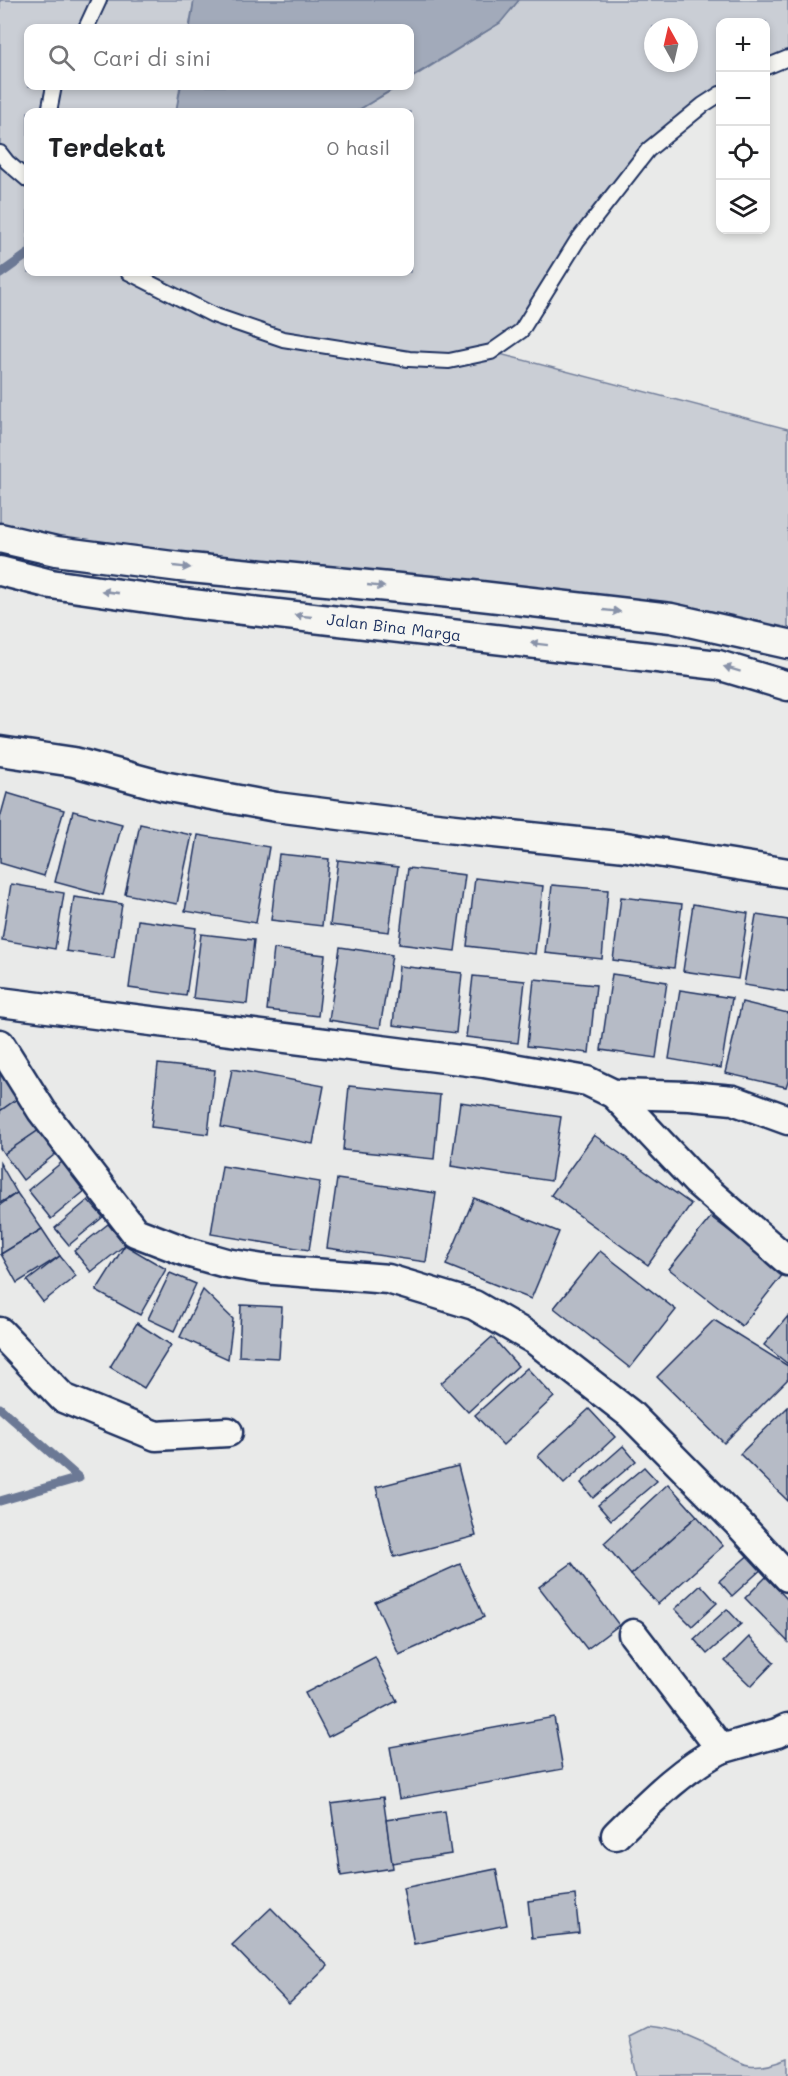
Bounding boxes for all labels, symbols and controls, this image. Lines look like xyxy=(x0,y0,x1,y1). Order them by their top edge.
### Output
north arrow xyxy=(644,18,698,72)
map controls xyxy=(716,18,770,234)
button: + xyxy=(716,18,770,72)
search box xyxy=(24,24,414,90)
icon: search xyxy=(45,41,78,74)
text: Cari di sini xyxy=(93,43,211,72)
button: − xyxy=(716,72,770,126)
button: locate xyxy=(716,126,770,180)
text: Terdekat xyxy=(48,130,166,164)
text: 0 hasil xyxy=(327,134,390,160)
button: layers xyxy=(716,180,770,234)
one-way arrow xyxy=(173,562,192,572)
one-way arrow xyxy=(367,581,386,591)
one-way arrow xyxy=(100,588,119,597)
one-way arrow xyxy=(602,606,621,616)
street label: Jalan Bina Marga xyxy=(326,608,463,645)
one-way arrow xyxy=(294,611,313,621)
one-way arrow xyxy=(529,639,548,649)
one-way arrow xyxy=(723,664,741,673)

